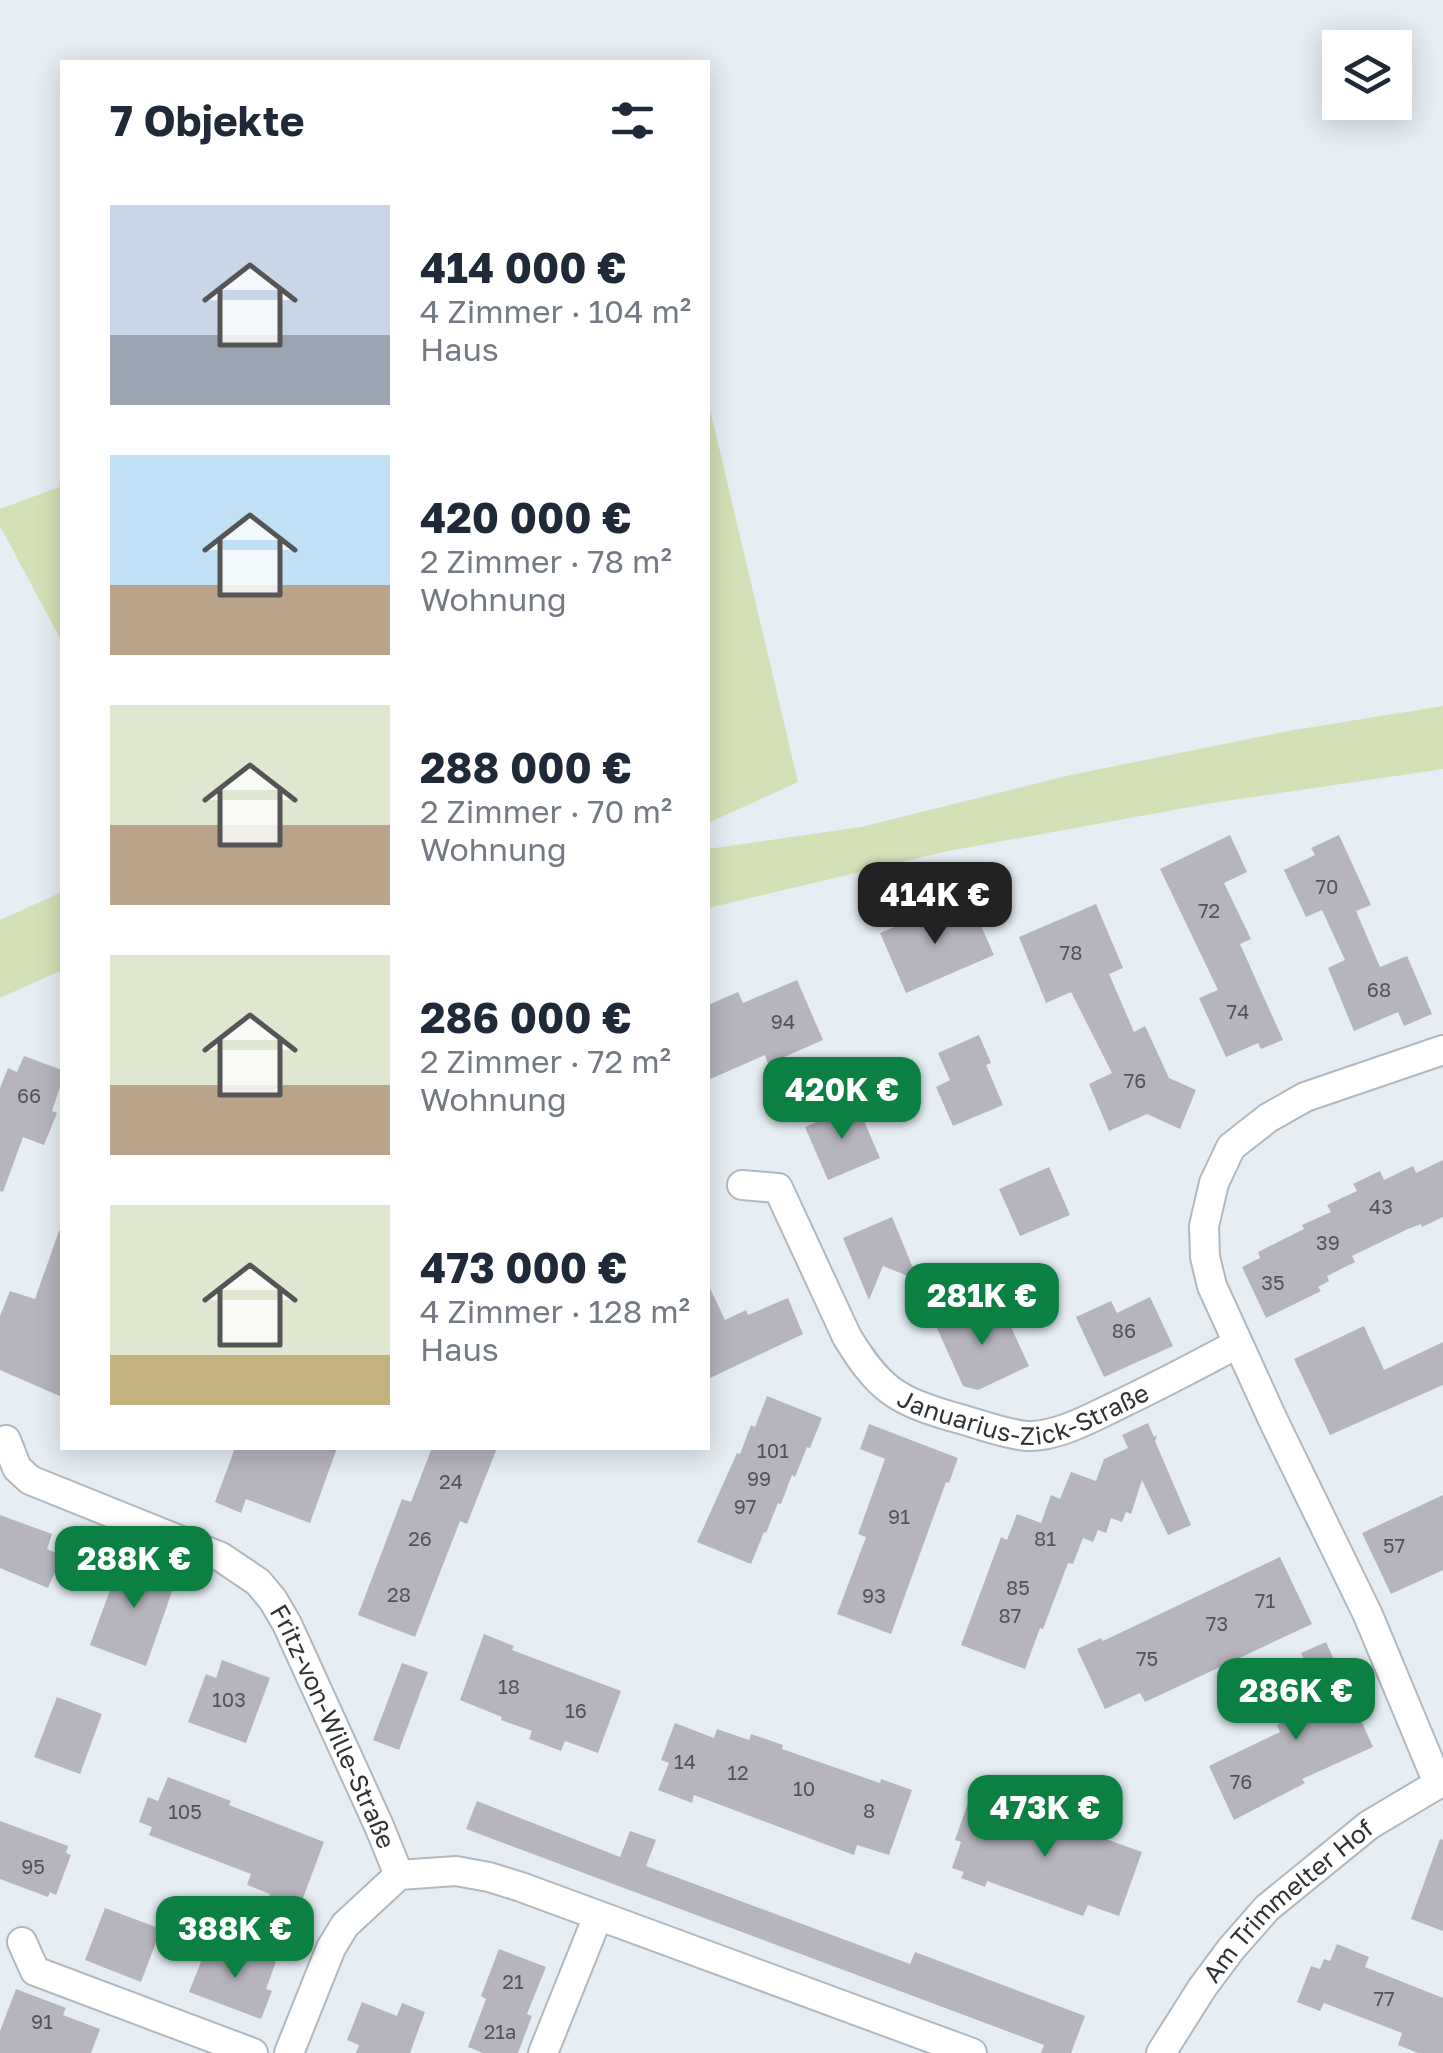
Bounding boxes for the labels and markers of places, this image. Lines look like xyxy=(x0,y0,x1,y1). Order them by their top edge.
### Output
pin: 414K € xyxy=(854,862,1016,947)
pin: 420K € xyxy=(761,1057,923,1142)
pin: 281K € xyxy=(901,1263,1063,1348)
pin: 288K € xyxy=(53,1526,215,1611)
pin: 286K € xyxy=(1215,1658,1377,1743)
pin: 473K € xyxy=(964,1775,1126,1860)
pin: 388K € xyxy=(154,1896,316,1981)

